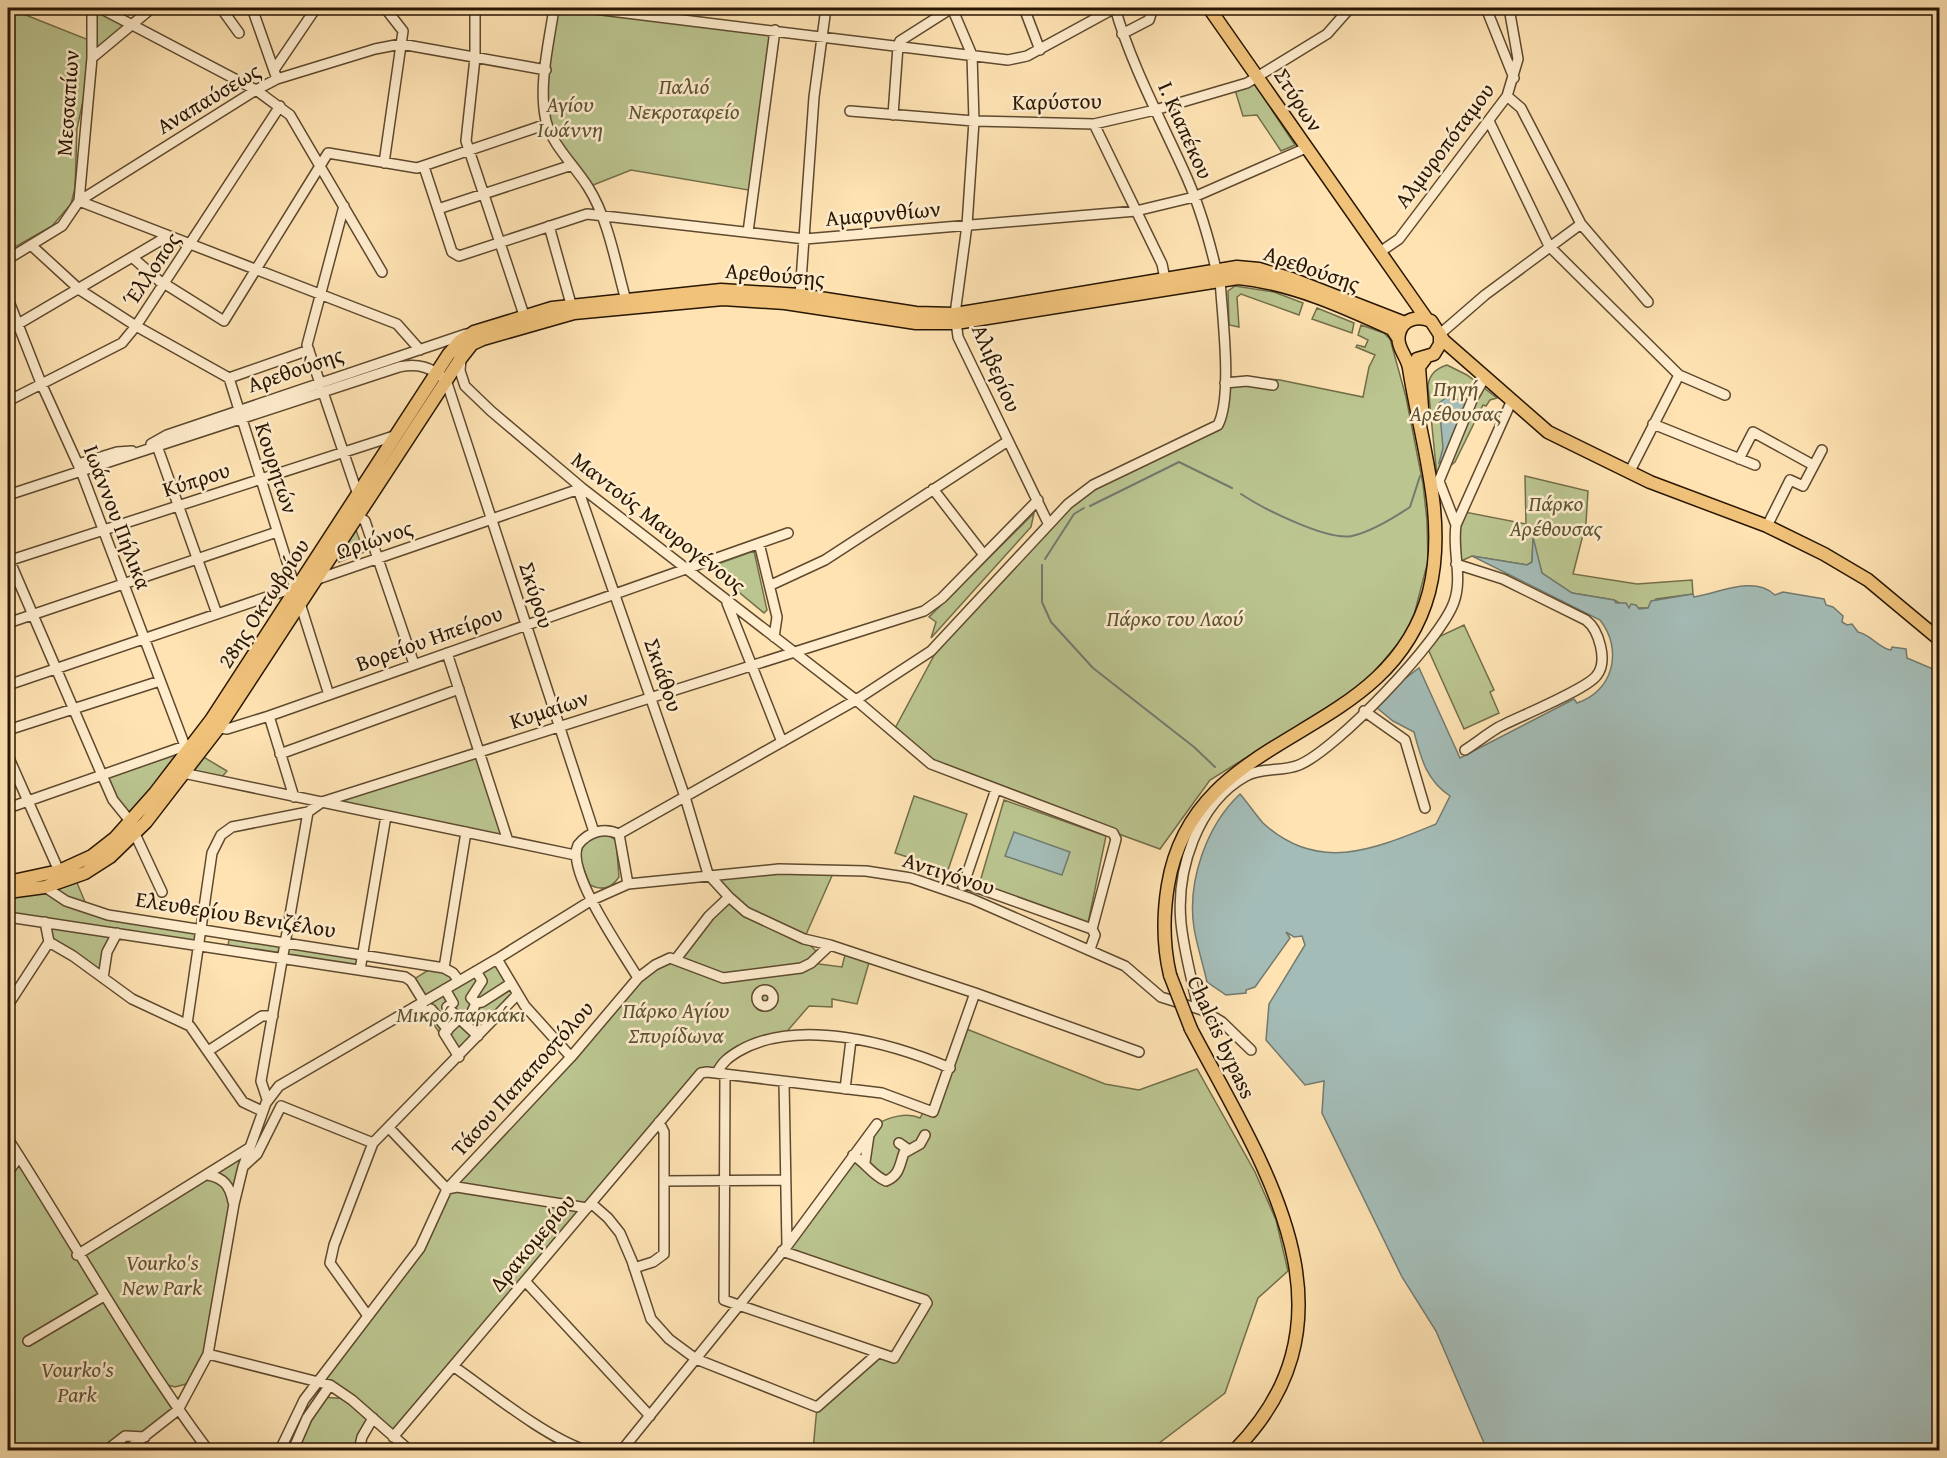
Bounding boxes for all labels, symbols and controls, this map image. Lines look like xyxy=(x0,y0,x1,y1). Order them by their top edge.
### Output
street label: Μεσσαπίων xyxy=(47,49,87,157)
street label: Αναπαύσεως xyxy=(150,54,267,142)
street label: Στύρων xyxy=(1266,62,1332,138)
park label: Παλιό Νεκροταφείο xyxy=(627,70,740,127)
street label: Ι. Κιαπέκου xyxy=(1150,76,1222,184)
street label: Αλμυροπόταμου xyxy=(1386,76,1502,214)
street label: Καρύστου xyxy=(1012,84,1102,118)
park label: Αγίου Ιωάννη xyxy=(537,88,603,145)
street label: Αμαρυνθίων xyxy=(824,192,942,234)
street label: Έλλοπος xyxy=(114,225,188,313)
street label: Αρεθούσης xyxy=(1260,237,1365,300)
street label: Αρεθούσης xyxy=(724,254,827,294)
street label: Αλιβερίου xyxy=(964,319,1030,417)
street label: Αρεθούσης xyxy=(243,337,348,400)
park label: Πηγή Αρέθουσας xyxy=(1408,372,1504,429)
street label: Κουρητών xyxy=(247,418,307,518)
street label: Ιωάννου Πήλικα xyxy=(76,440,160,594)
street label: Μαντούς Μαυρογένους xyxy=(565,443,754,601)
street label: Κύπρου xyxy=(158,453,234,505)
park label: Πάρκο Αρέθουσας xyxy=(1508,487,1604,544)
street label: Ωριώνος xyxy=(331,511,417,567)
street label: 28ης Οκτωβρίου xyxy=(209,532,317,674)
street label: Σκύρου xyxy=(511,558,563,632)
street label: Βορείου Ηπείρου xyxy=(351,597,507,679)
park label: Πάρκο του Λαού xyxy=(1106,602,1244,634)
street label: Σκιάθου xyxy=(637,634,691,716)
street label: Κυμαίων xyxy=(505,681,593,737)
street label: Αντιγόνου xyxy=(899,843,999,903)
street label: Ελευθερίου Βενιζέλου xyxy=(134,882,338,946)
street label: Chalcis bypass xyxy=(1180,970,1264,1104)
street label: Τάσου Παπαποστόλου xyxy=(443,993,601,1163)
park label: Πάρκο Αγίου Σπυρίδωνα xyxy=(622,994,730,1051)
park label: Μικρό παρκάκι xyxy=(396,998,526,1030)
street label: Δρακομερίου xyxy=(481,1186,583,1298)
park label: Vourko's New Park xyxy=(121,1246,203,1303)
park label: Vourko's Park xyxy=(40,1353,114,1410)

